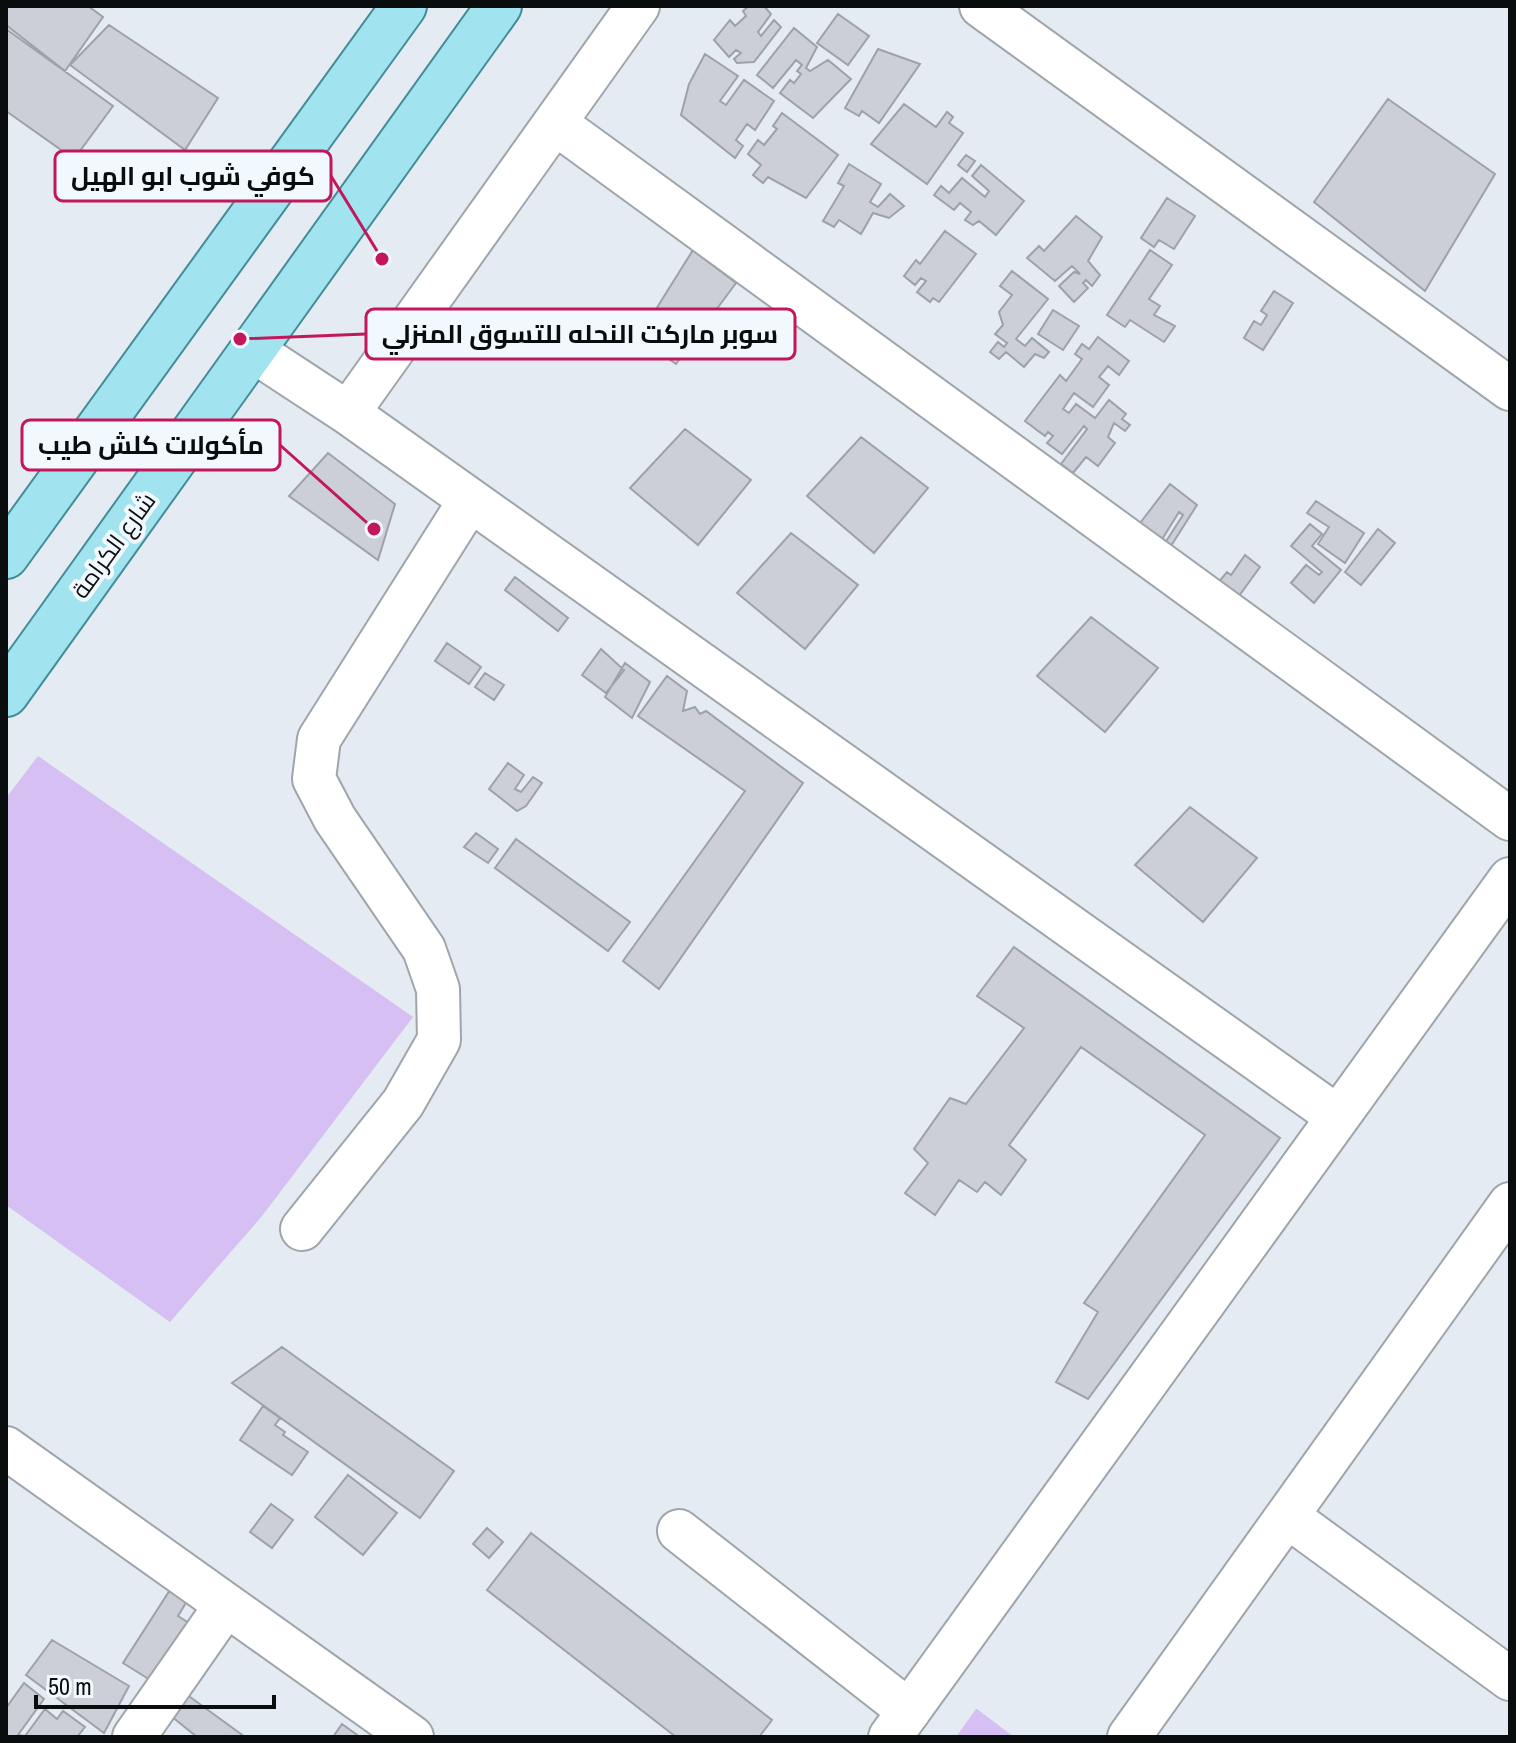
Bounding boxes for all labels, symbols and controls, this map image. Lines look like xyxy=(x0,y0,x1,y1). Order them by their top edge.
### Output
callout: كوفي شوب ابو الهيل xyxy=(55,151,331,201)
text: كوفي شوب ابو الهيل xyxy=(71,158,315,197)
callout: سوبر ماركت النحله للتسوق المنزلي xyxy=(366,309,795,359)
text: سوبر ماركت النحله للتسوق المنزلي xyxy=(382,316,778,355)
callout: مأكولات كلش طيب xyxy=(22,420,280,470)
text: مأكولات كلش طيب xyxy=(38,427,264,462)
street label: شارع الكرامة xyxy=(64,486,163,605)
scale bar xyxy=(36,1659,274,1709)
text: 50 m xyxy=(48,1670,92,1702)

